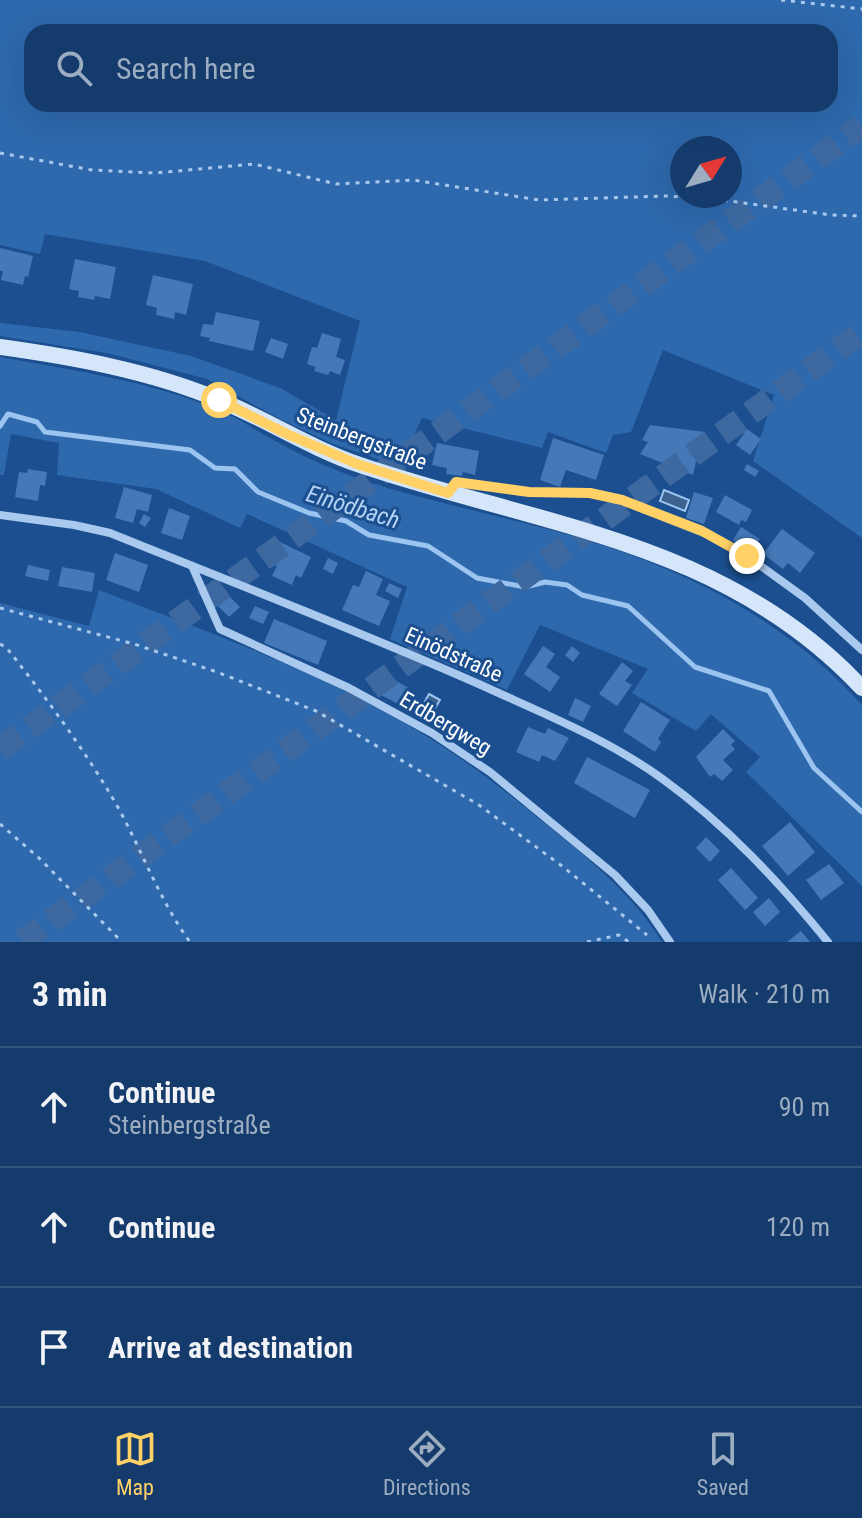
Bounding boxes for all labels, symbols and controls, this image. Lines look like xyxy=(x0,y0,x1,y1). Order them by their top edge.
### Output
search box xyxy=(24,24,838,112)
icon: search xyxy=(52,46,96,90)
text: Search here xyxy=(116,51,256,86)
north arrow xyxy=(670,136,742,208)
route start xyxy=(201,382,237,418)
street label: Steinbergstraße xyxy=(293,402,431,475)
water label: Einödbach xyxy=(303,480,403,534)
route end xyxy=(729,538,765,574)
street label: Einödstraße xyxy=(401,622,506,687)
street label: Erdbergweg xyxy=(395,686,496,760)
text: 3 min xyxy=(32,974,108,1014)
text: Walk · 210 m xyxy=(698,979,830,1009)
text: Continue xyxy=(108,1075,215,1110)
icon: ahead xyxy=(32,1085,76,1129)
text: 90 m xyxy=(779,1092,830,1122)
text: Steinbergstraße xyxy=(108,1110,271,1140)
icon: ahead xyxy=(32,1205,76,1249)
text: Continue xyxy=(108,1210,215,1245)
text: 120 m xyxy=(766,1212,830,1242)
icon: arrive xyxy=(32,1325,76,1369)
text: Arrive at destination xyxy=(108,1330,353,1365)
tab: Map xyxy=(113,1427,157,1500)
tab: Directions xyxy=(383,1427,471,1500)
tab: Saved xyxy=(697,1427,749,1500)

